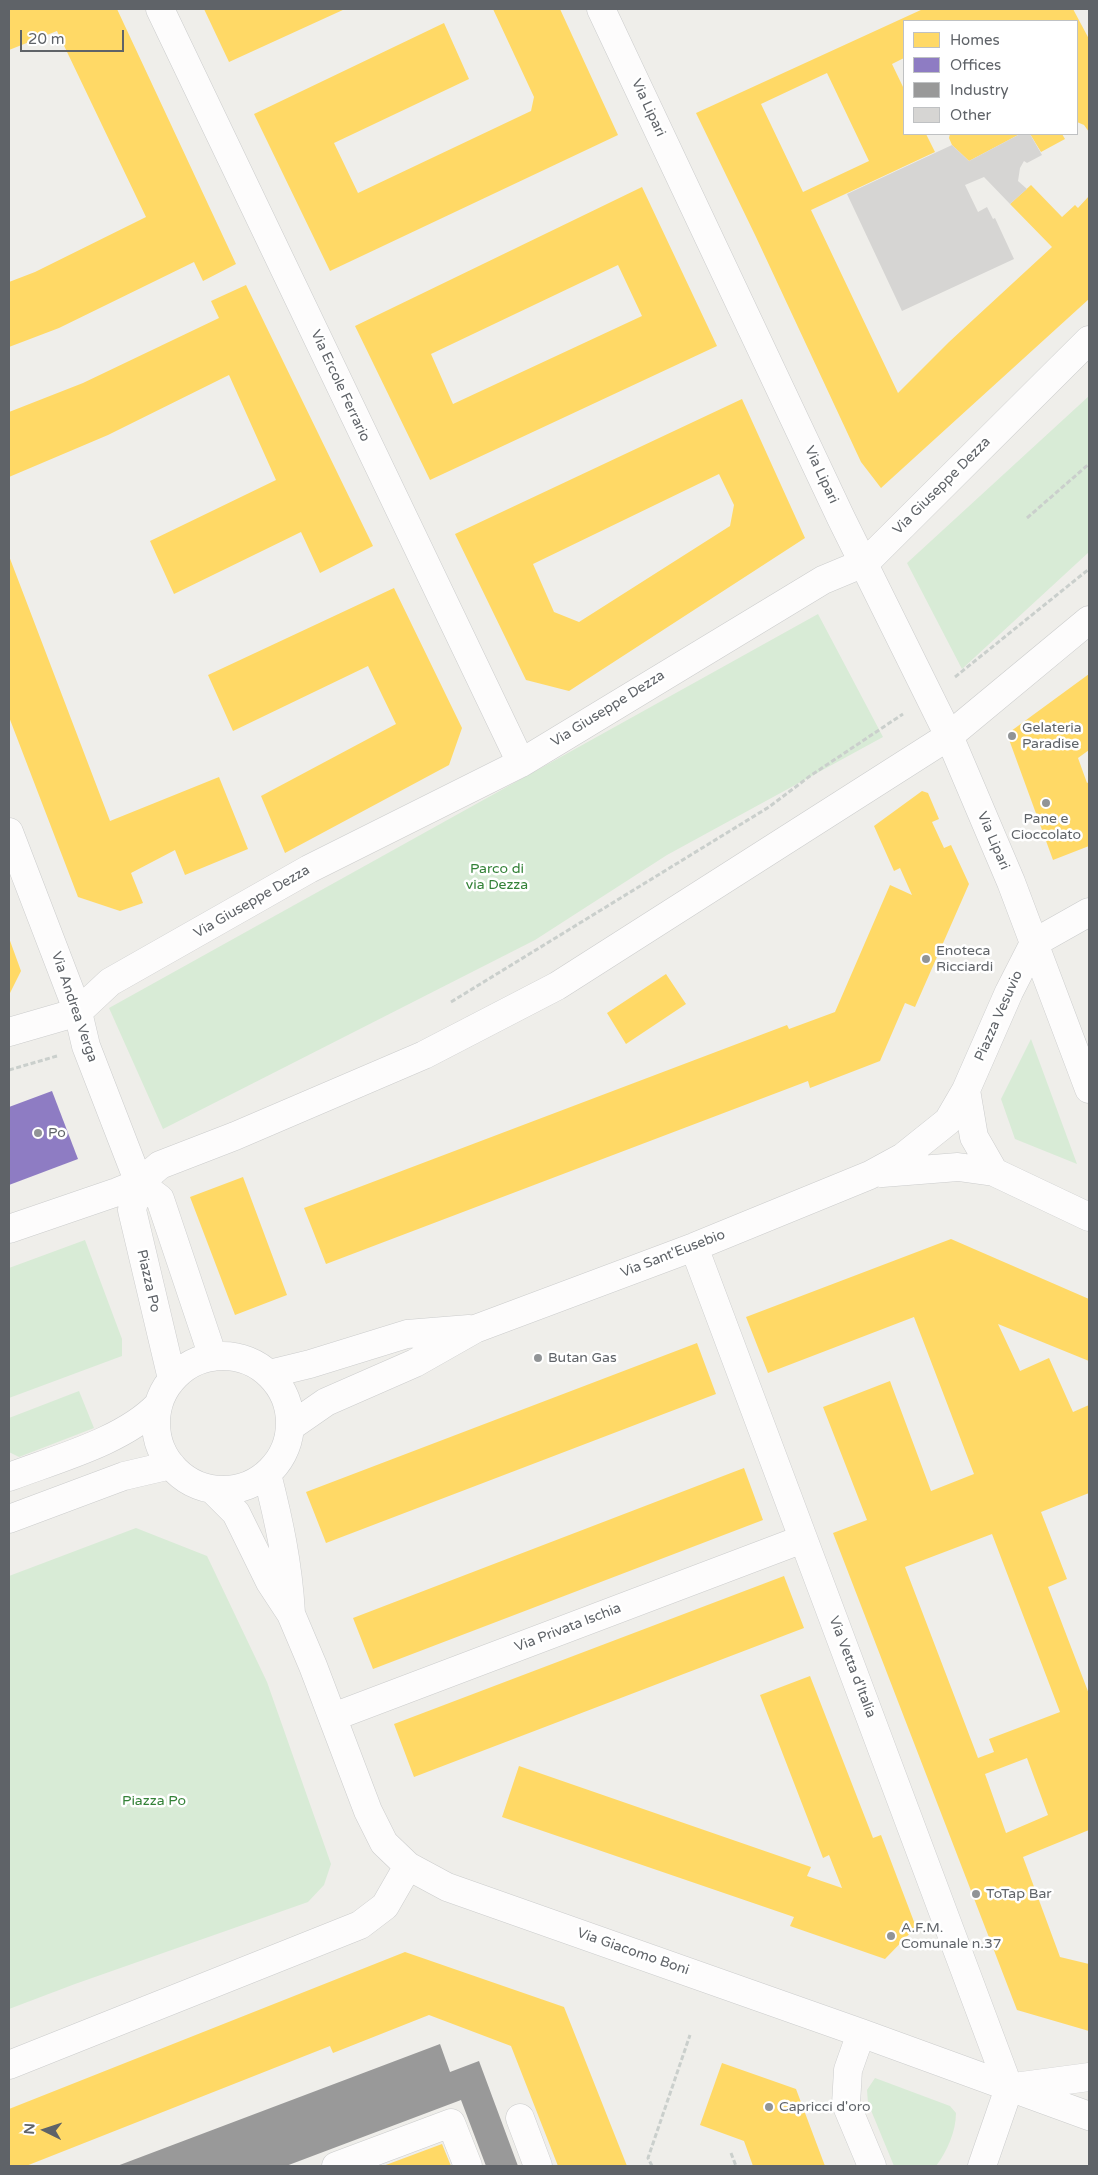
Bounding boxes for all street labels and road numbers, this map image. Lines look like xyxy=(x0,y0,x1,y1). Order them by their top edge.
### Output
street label: Via Lipari xyxy=(627,77,669,139)
street label: Via Ercole Ferrario xyxy=(307,327,373,445)
street label: Via Giuseppe Dezza xyxy=(890,434,994,538)
street label: Via Lipari xyxy=(800,444,842,506)
street label: Via Giuseppe Dezza xyxy=(548,667,668,751)
street label: Via Lipari xyxy=(973,809,1013,873)
street label: Via Giuseppe Dezza xyxy=(191,862,313,942)
street label: Via Andrea Verga xyxy=(47,950,101,1064)
street label: Piazza Vesuvio xyxy=(971,968,1027,1064)
street label: Via Sant'Eusebio xyxy=(618,1226,728,1282)
street label: Piazza Po xyxy=(133,1248,163,1314)
street label: Via Privata Ischia xyxy=(512,1600,624,1656)
street label: Via Vetta d'Italia xyxy=(825,1614,879,1720)
street label: Via Giacomo Boni xyxy=(575,1925,691,1979)

